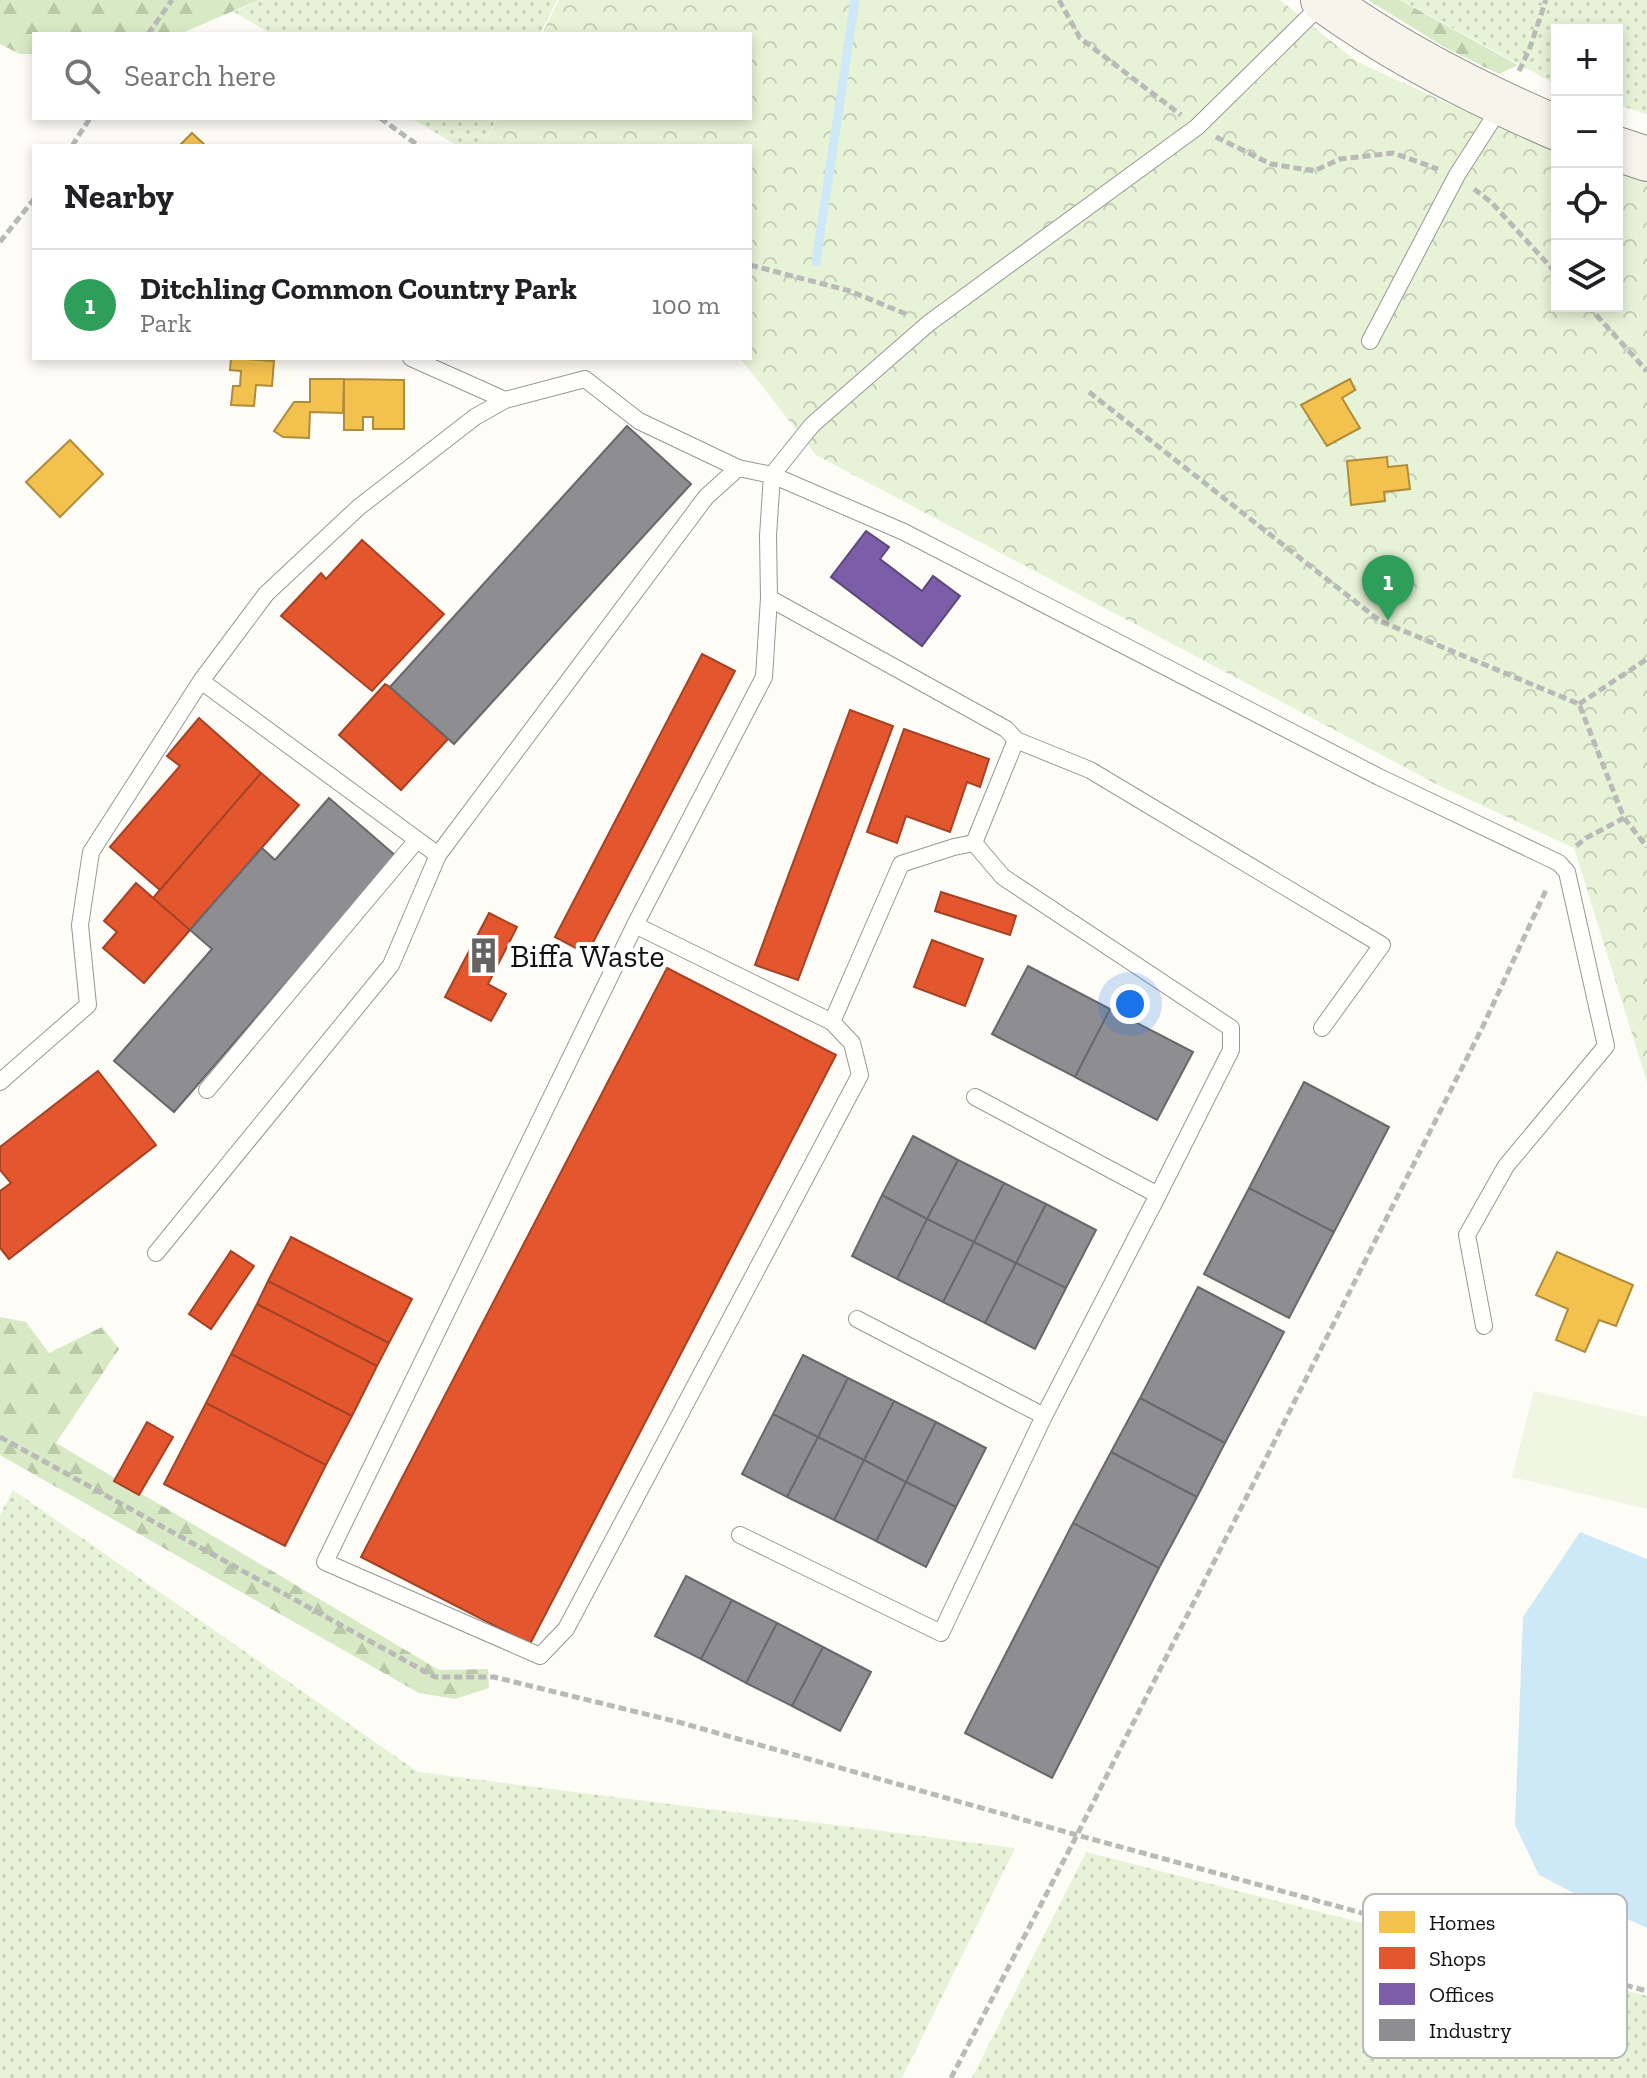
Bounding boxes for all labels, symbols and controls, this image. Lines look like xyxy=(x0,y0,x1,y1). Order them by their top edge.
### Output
map controls xyxy=(1551,24,1623,312)
button: + xyxy=(1551,24,1623,96)
search box xyxy=(32,32,752,120)
icon: search xyxy=(60,54,104,98)
text: Search here xyxy=(124,58,276,94)
button: − xyxy=(1551,96,1623,168)
button: locate xyxy=(1551,168,1623,240)
text: Nearby xyxy=(64,176,174,217)
button: layers xyxy=(1551,240,1623,312)
text: Ditchling Common Country Park xyxy=(140,271,577,307)
text: 1 xyxy=(85,289,95,321)
text: 100 m xyxy=(652,289,720,321)
text: Park xyxy=(140,307,192,339)
pin: 1 xyxy=(1362,555,1414,621)
building icon: Biffa Waste xyxy=(465,937,503,975)
place label: Biffa Waste xyxy=(510,937,665,975)
your location xyxy=(1110,984,1150,1024)
legend xyxy=(1363,1894,1627,2058)
text: Homes xyxy=(1429,1909,1495,1936)
text: Shops xyxy=(1429,1945,1486,1972)
text: Offices xyxy=(1429,1981,1494,2008)
text: Industry xyxy=(1429,2017,1512,2044)

